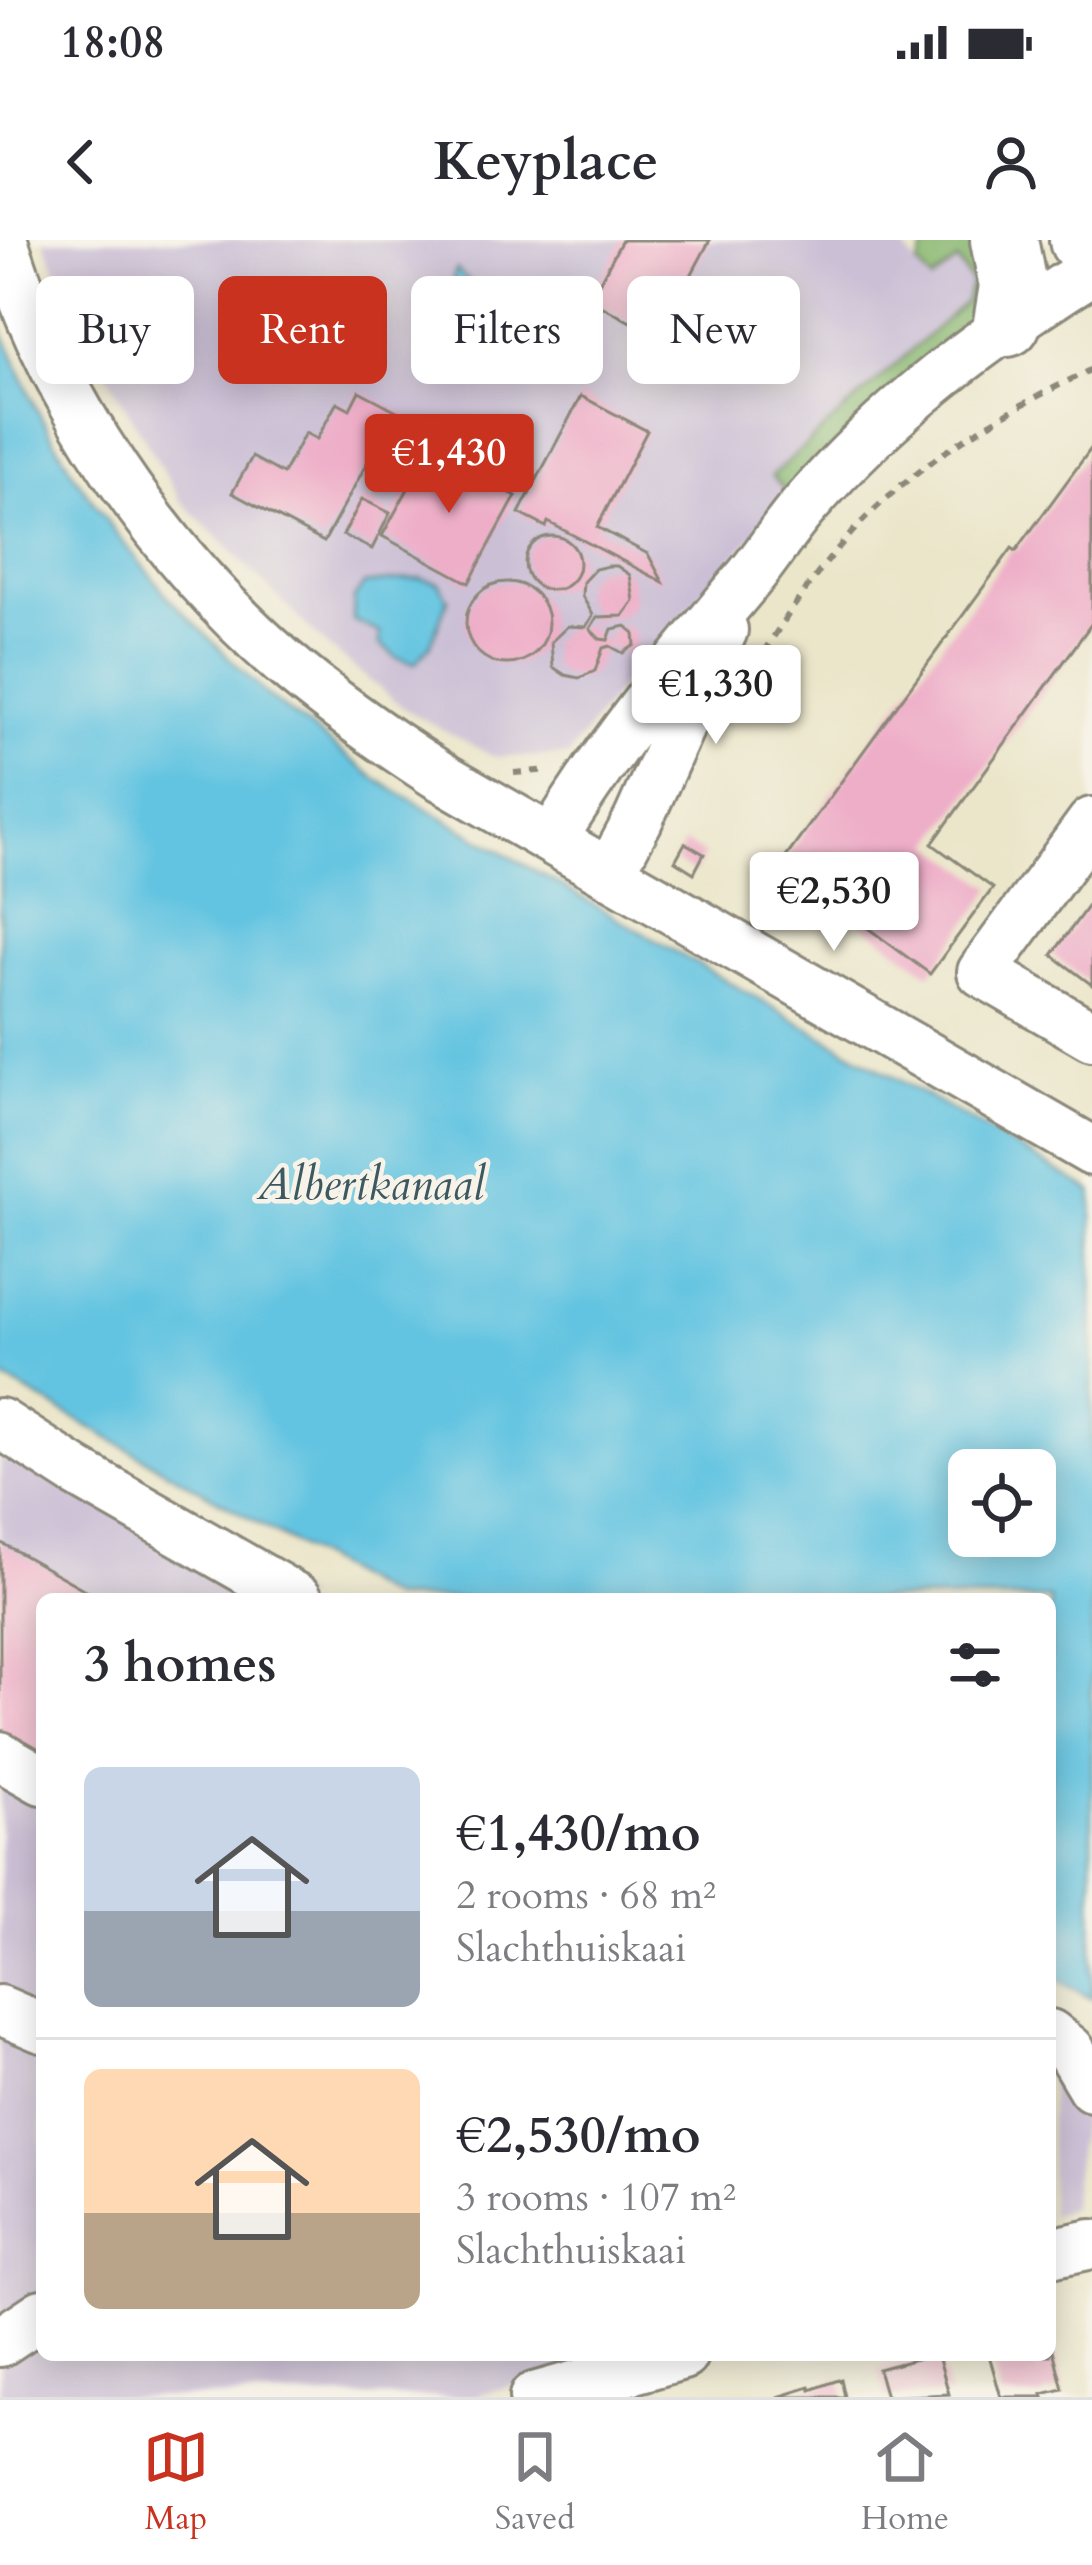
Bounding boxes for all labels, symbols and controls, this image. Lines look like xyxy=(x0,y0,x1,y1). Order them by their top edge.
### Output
text: 18:08 xyxy=(60,12,165,73)
text: Keyplace xyxy=(434,126,658,199)
icon: back xyxy=(48,129,114,195)
icon: person xyxy=(978,129,1044,195)
chip: Buy xyxy=(36,276,194,384)
chip: Rent xyxy=(218,276,387,384)
chip: Filters xyxy=(411,276,603,384)
chip: New xyxy=(627,276,800,384)
pin: €1,430 xyxy=(351,414,547,516)
text: €1,430 xyxy=(392,426,506,479)
pin: €1,330 xyxy=(618,645,814,747)
text: €1,330 xyxy=(659,657,773,710)
pin: €2,530 xyxy=(736,852,932,954)
text: €2,530 xyxy=(777,864,891,917)
water label: Albertkanaal xyxy=(256,1154,487,1215)
map controls xyxy=(948,1449,1056,1557)
button: locate xyxy=(948,1449,1056,1557)
text: 3 homes xyxy=(84,1630,276,1700)
icon: filters xyxy=(942,1632,1008,1698)
text: €1,430/mo xyxy=(456,1799,701,1869)
icon: home xyxy=(180,1815,324,1959)
text: 2 rooms · 68 m² xyxy=(456,1869,716,1922)
text: Slachthuiskaai xyxy=(456,1922,686,1975)
text: €2,530/mo xyxy=(456,2101,701,2171)
icon: home xyxy=(180,2117,324,2261)
text: 3 rooms · 107 m² xyxy=(456,2171,736,2224)
text: Slachthuiskaai xyxy=(456,2224,686,2277)
tab: Map xyxy=(143,2424,209,2541)
tab: Saved xyxy=(495,2424,575,2541)
tab: Home xyxy=(861,2424,949,2541)

